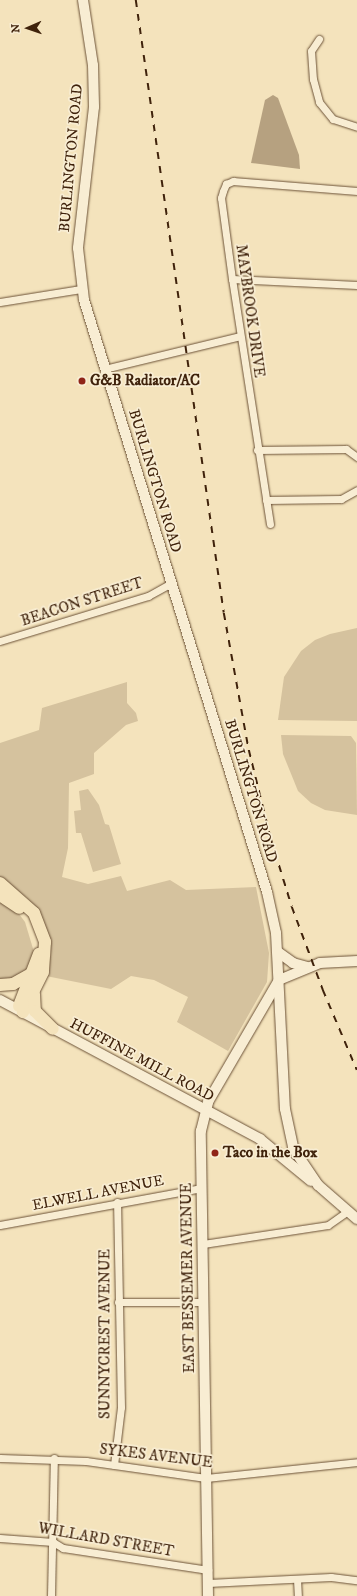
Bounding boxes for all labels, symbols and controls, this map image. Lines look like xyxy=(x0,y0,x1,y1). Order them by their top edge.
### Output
north arrow xyxy=(8,8,48,48)
text: N xyxy=(9,24,23,33)
street label: BURLINGTON ROAD xyxy=(56,83,86,233)
street label: MAYBROOK DRIVE xyxy=(232,243,268,379)
place label: G&B Radiator/AC xyxy=(90,372,200,390)
marker: G&B Radiator/AC xyxy=(77,376,87,386)
street label: BURLINGTON ROAD xyxy=(125,407,185,555)
street label: BEACON STREET xyxy=(19,574,145,630)
street label: BURLINGTON ROAD xyxy=(221,717,281,865)
street label: HUFFINE MILL ROAD xyxy=(67,1014,217,1106)
place label: Taco in the Box xyxy=(223,1144,317,1162)
marker: Taco in the Box xyxy=(210,1148,220,1158)
street label: ELWELL AVENUE xyxy=(31,1171,165,1215)
street label: EAST BESSEMER AVENUE xyxy=(177,1183,199,1373)
street label: SUNNYCREST AVENUE xyxy=(96,1249,114,1419)
street label: SYKES AVENUE xyxy=(99,1440,213,1472)
street label: WILLARD STREET xyxy=(37,1519,175,1561)

